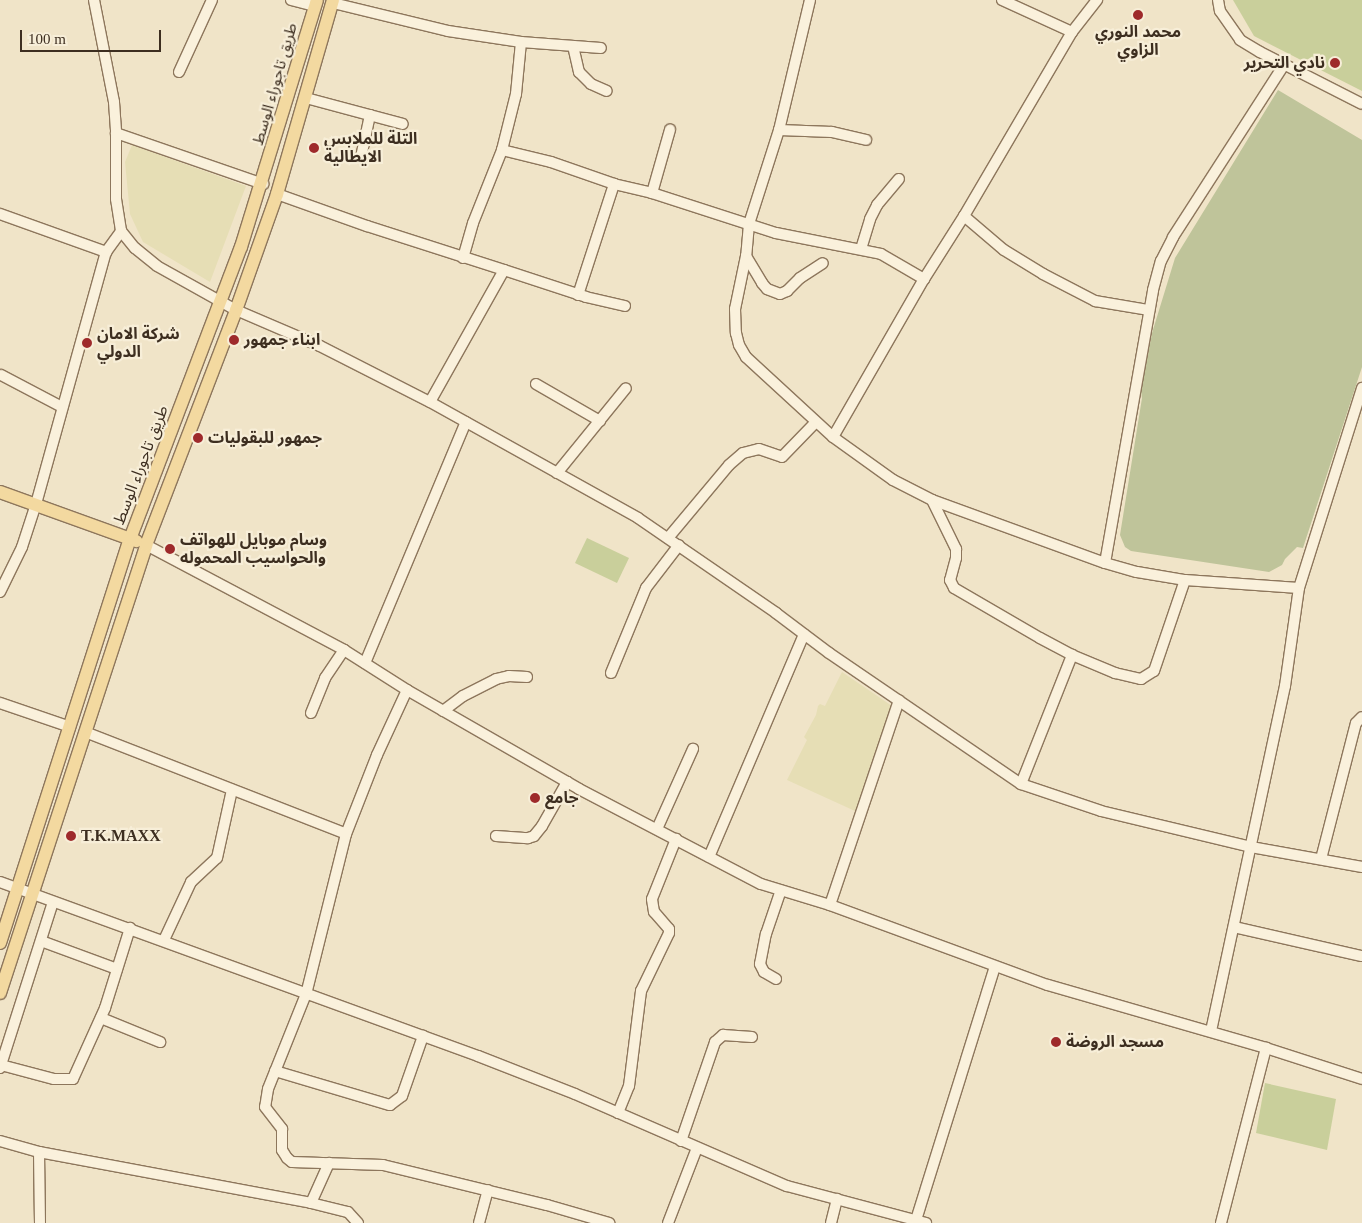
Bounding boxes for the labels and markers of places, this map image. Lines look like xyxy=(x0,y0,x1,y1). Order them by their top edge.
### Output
marker: محمد النوري الزاوي xyxy=(1132,9,1144,21)
place label: محمد النوري الزاوي xyxy=(1095,22,1181,60)
place label: نادي التحرير xyxy=(1244,53,1325,73)
marker: نادي التحرير xyxy=(1329,57,1341,69)
place label: التلة للملابس الايطالية xyxy=(324,129,417,167)
marker: التلة للملابس الايطالية xyxy=(308,142,320,154)
place label: شركة الامان الدولي xyxy=(97,324,180,362)
place label: ابناء جمهور xyxy=(244,330,320,350)
marker: ابناء جمهور xyxy=(228,334,240,346)
marker: شركة الامان الدولي xyxy=(81,337,93,349)
place label: جمهور للبقوليات xyxy=(208,428,322,448)
marker: جمهور للبقوليات xyxy=(192,432,204,444)
place label: وسام موبايل للهواتف والحواسيب المحموله xyxy=(180,530,327,568)
marker: وسام موبايل للهواتف والحواسيب المحموله xyxy=(164,543,176,555)
place label: جامع xyxy=(545,788,579,808)
marker: جامع xyxy=(529,792,541,804)
place label: T.K.MAXX xyxy=(81,826,161,846)
marker: T.K.MAXX xyxy=(65,830,77,842)
place label: مسجد الروضة xyxy=(1066,1032,1164,1052)
marker: مسجد الروضة xyxy=(1050,1036,1062,1048)

